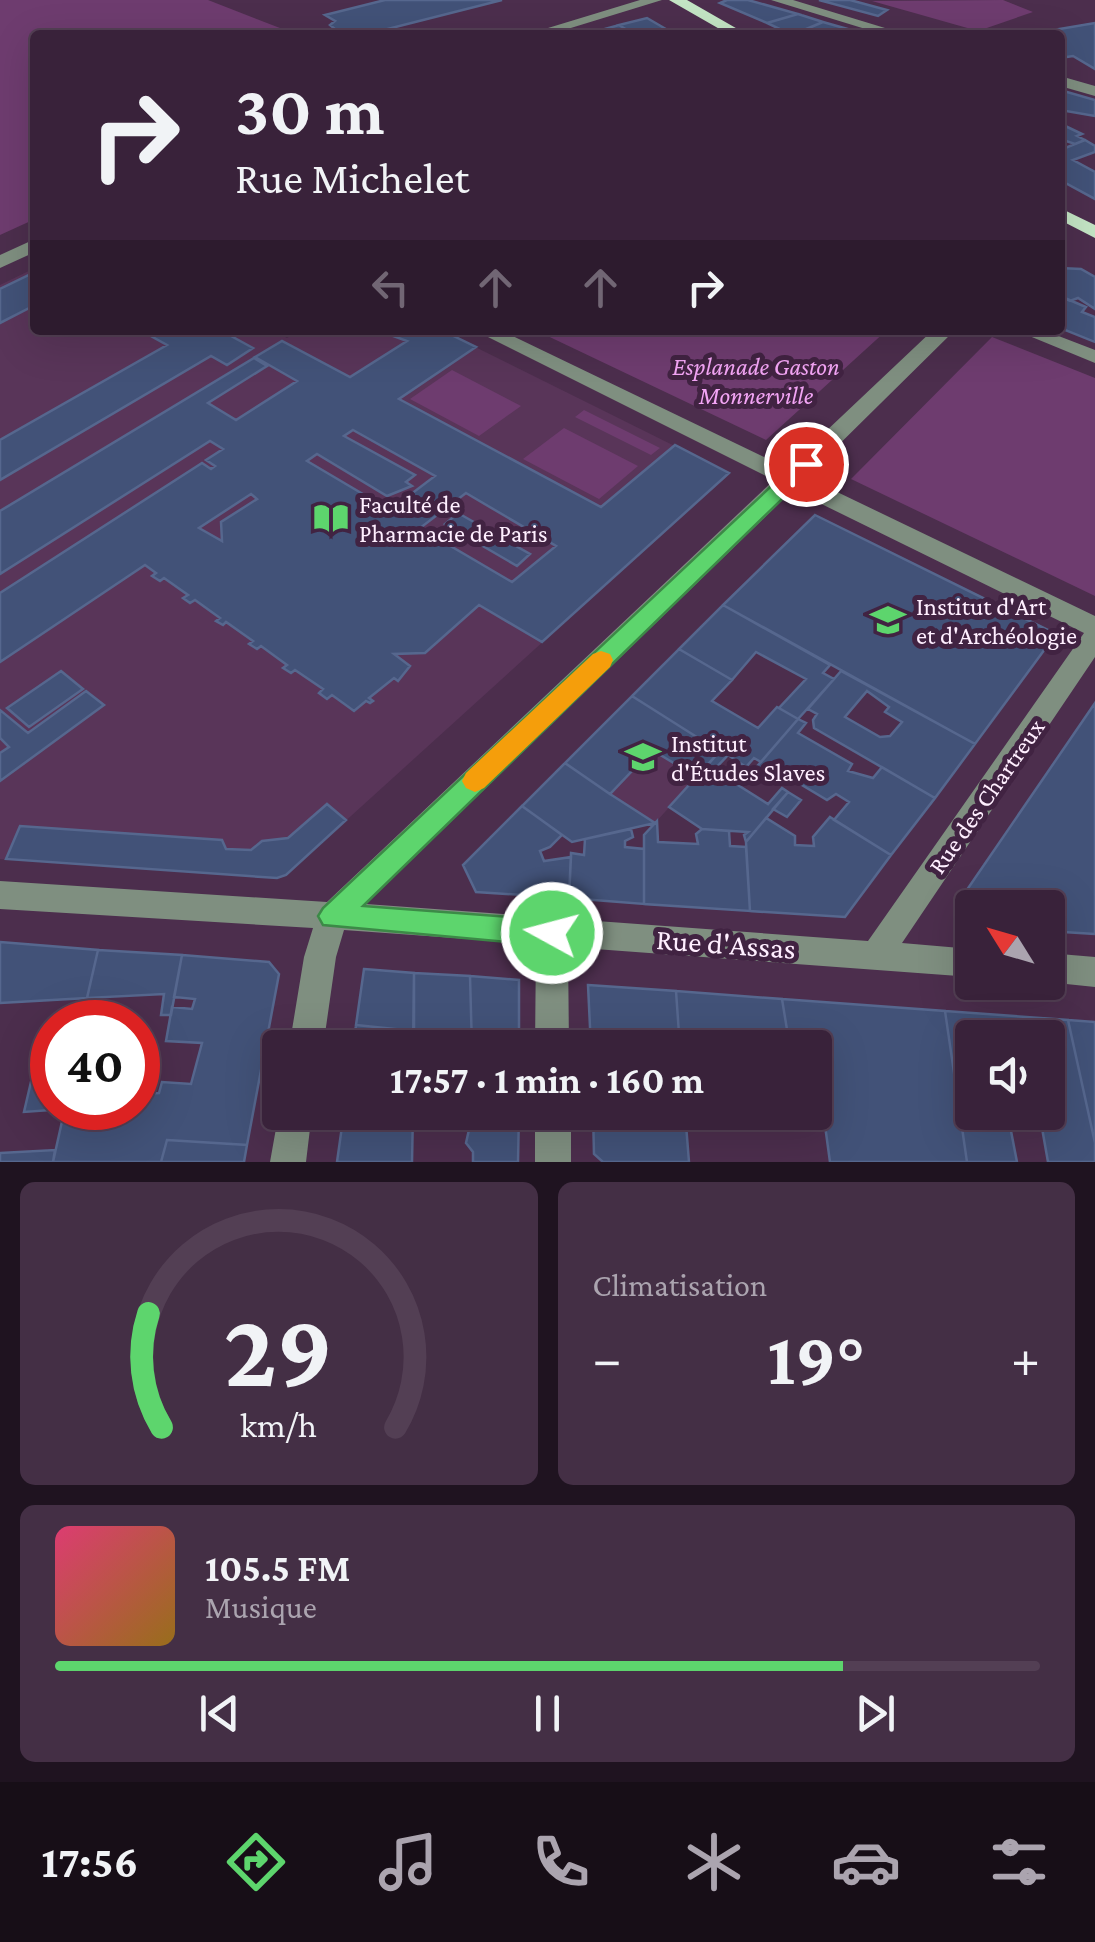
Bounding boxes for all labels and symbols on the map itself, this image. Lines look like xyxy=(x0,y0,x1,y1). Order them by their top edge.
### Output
park label: Esplanade Gaston Monnerville xyxy=(672,353,840,409)
pin xyxy=(764,422,849,507)
place label: Faculté de Pharmacie de Paris xyxy=(359,491,548,547)
library icon: Faculté de Pharmacie de Paris xyxy=(312,499,350,537)
place label: Institut d'Art et d'Archéologie xyxy=(916,593,1077,650)
school or university icon: Institut d'Art et d'Archéologie xyxy=(869,601,907,639)
street label: Rue des Chartreux xyxy=(923,714,1050,879)
place label: Institut d'Études Slaves xyxy=(671,730,825,786)
school or university icon: Institut d'Études Slaves xyxy=(624,738,662,776)
position arrow xyxy=(500,881,604,985)
north arrow xyxy=(955,890,1065,1000)
street label: Rue d'Assas xyxy=(655,922,797,965)
speed limit sign: 40 xyxy=(30,1000,160,1130)

